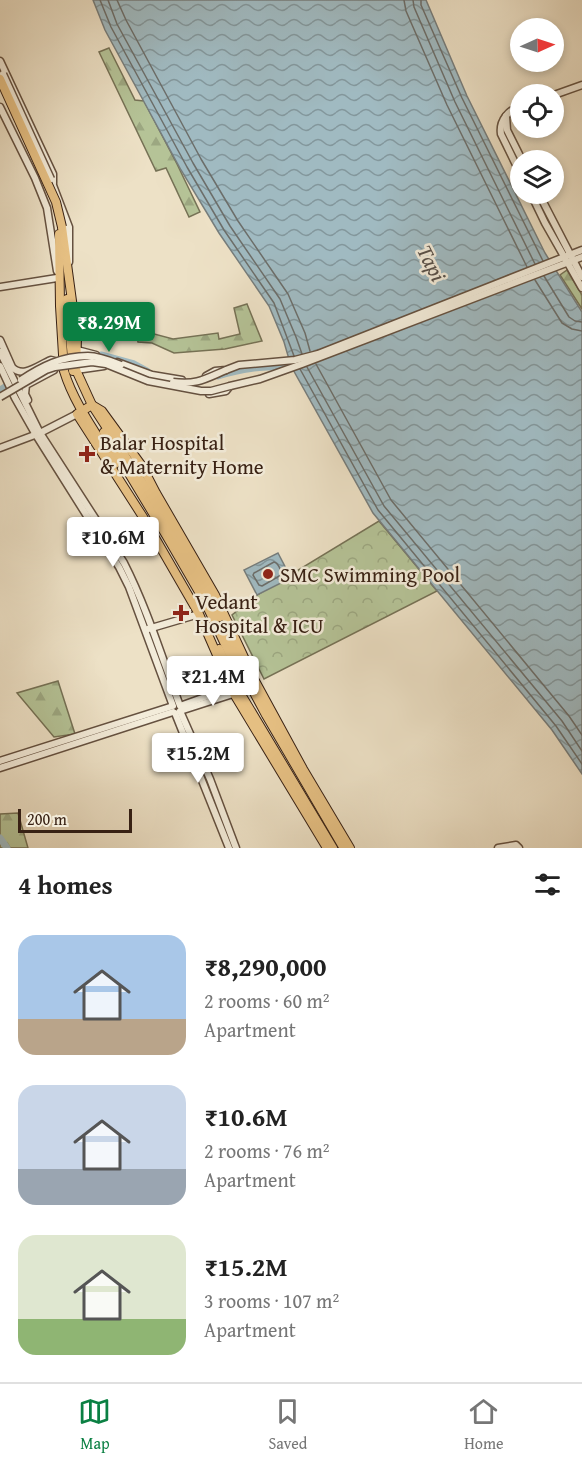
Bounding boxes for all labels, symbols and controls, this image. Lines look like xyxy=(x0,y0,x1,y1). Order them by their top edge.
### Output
north arrow xyxy=(510,18,564,72)
map controls xyxy=(510,18,564,204)
button: locate xyxy=(510,84,564,138)
button: layers xyxy=(510,150,564,204)
water label: Tapi xyxy=(409,239,455,287)
pin: ₹8.29M xyxy=(60,302,158,353)
text: ₹8.29M xyxy=(77,307,141,336)
place label: Balar Hospital & Maternity Home xyxy=(100,427,264,482)
marker: Balar Hospital & Maternity Home xyxy=(78,445,96,463)
pin: ₹10.6M xyxy=(64,517,162,568)
text: ₹10.6M xyxy=(81,522,145,551)
place label: SMC Swimming Pool xyxy=(280,559,460,590)
marker: SMC Swimming Pool xyxy=(261,567,275,581)
place label: Vedant Hospital & ICU xyxy=(195,586,324,641)
marker: Vedant Hospital & ICU xyxy=(172,604,190,622)
pin: ₹21.4M xyxy=(164,656,262,707)
text: ₹21.4M xyxy=(181,661,245,690)
pin: ₹15.2M xyxy=(149,733,247,784)
text: ₹15.2M xyxy=(166,738,230,767)
scale bar xyxy=(18,806,132,834)
text: 200 m xyxy=(27,807,67,831)
text: 4 homes xyxy=(18,865,113,904)
icon: filters xyxy=(531,868,564,901)
text: ₹8,290,000 xyxy=(204,947,326,986)
icon: home xyxy=(66,959,138,1031)
text: 2 rooms · 60 m² xyxy=(204,986,330,1015)
text: Apartment xyxy=(204,1015,296,1044)
text: ₹10.6M xyxy=(204,1097,288,1136)
icon: home xyxy=(66,1109,138,1181)
text: 2 rooms · 76 m² xyxy=(204,1136,330,1165)
text: Apartment xyxy=(204,1165,296,1194)
text: ₹15.2M xyxy=(204,1247,288,1286)
icon: home xyxy=(66,1259,138,1331)
text: 3 rooms · 107 m² xyxy=(204,1286,339,1315)
text: Apartment xyxy=(204,1315,296,1344)
tab: Map xyxy=(78,1395,111,1455)
tab: Saved xyxy=(268,1395,307,1455)
tab: Home xyxy=(464,1395,504,1455)

